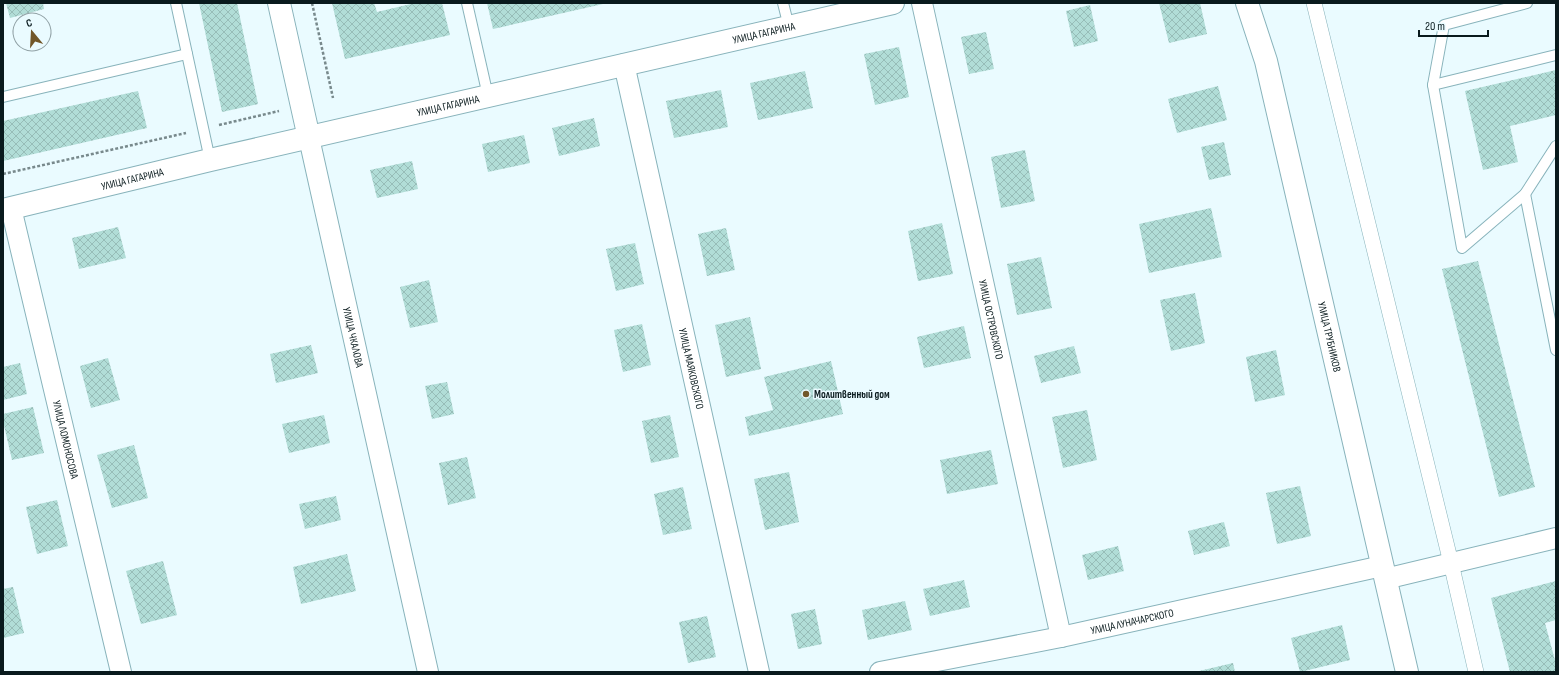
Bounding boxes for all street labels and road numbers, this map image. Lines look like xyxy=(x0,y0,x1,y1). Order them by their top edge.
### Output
street label: УЛИЦА ГАГАРИНА xyxy=(731,19,796,46)
street label: УЛИЦА ГАГАРИНА xyxy=(415,92,481,119)
street label: УЛИЦА ГАГАРИНА xyxy=(100,165,165,193)
street label: УЛИЦА ОСТРОВСКОГО xyxy=(976,278,1006,361)
street label: УЛИЦА ТРУБНИКОВ xyxy=(1315,300,1344,373)
street label: УЛИЦА ЧКАЛОВА xyxy=(340,306,366,369)
street label: УЛИЦА МАЯКОВСКОГО xyxy=(676,327,707,410)
street label: УЛИЦА ЛОМОНОСОВА xyxy=(50,399,82,480)
street label: УЛИЦА ЛУНАЧАРСКОГО xyxy=(1089,606,1175,637)

